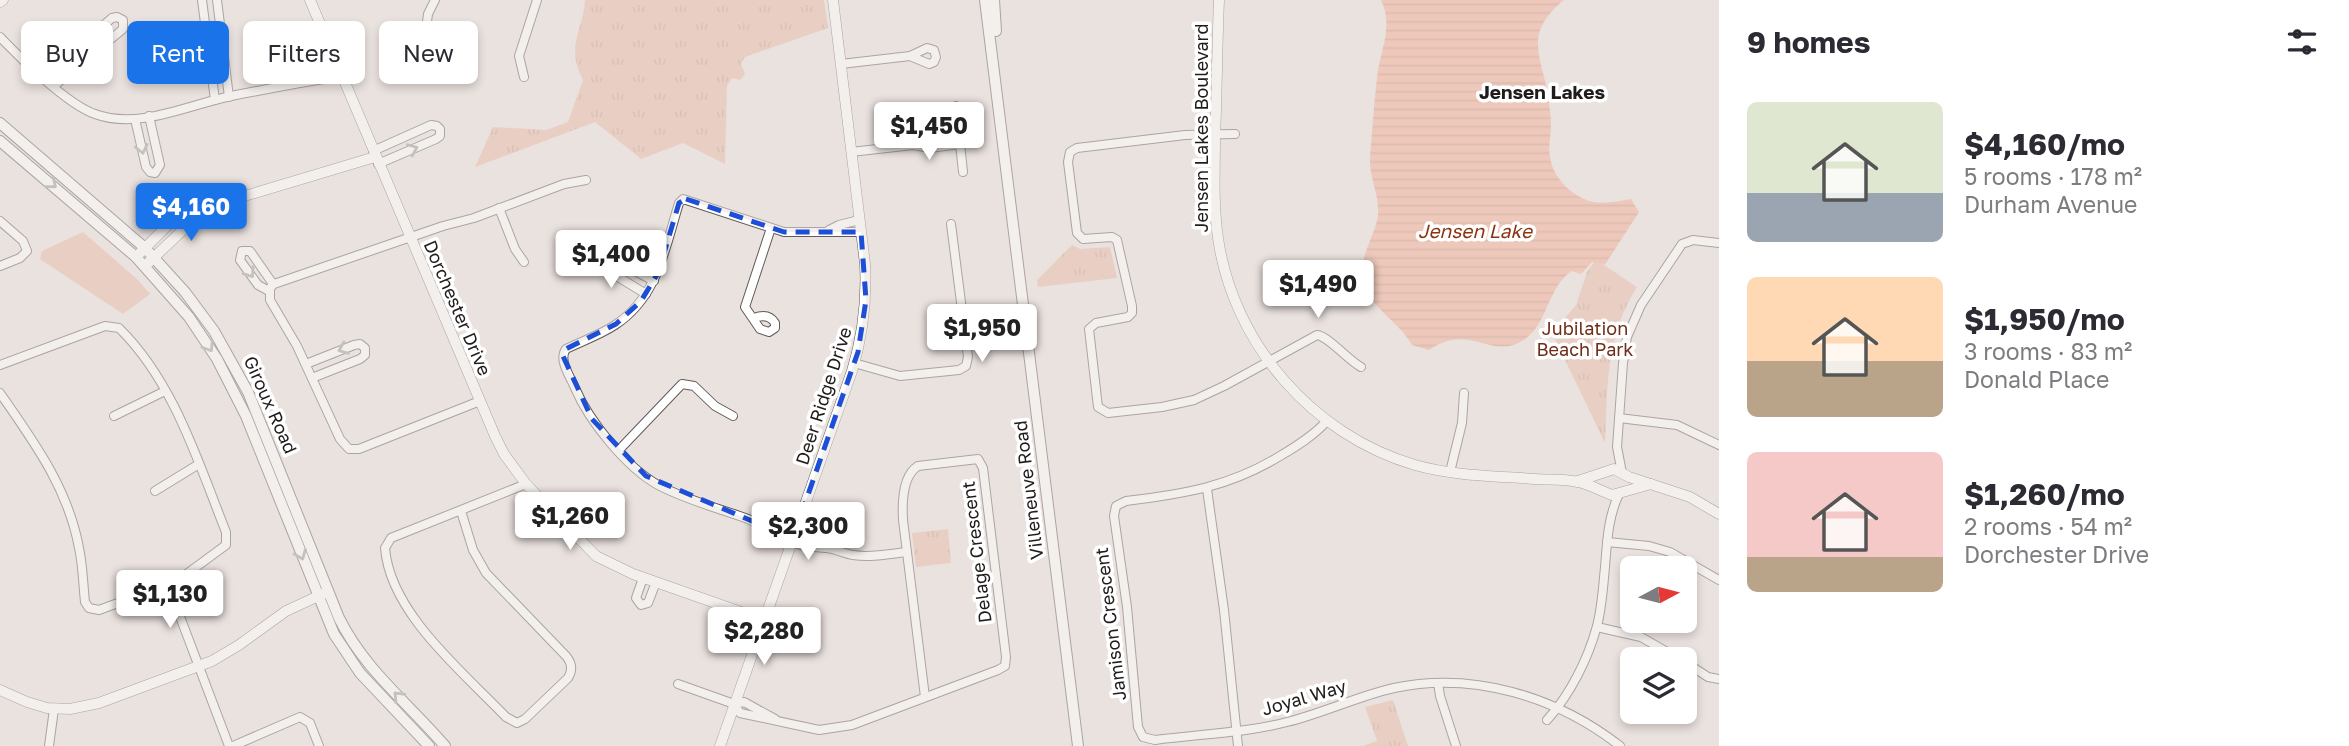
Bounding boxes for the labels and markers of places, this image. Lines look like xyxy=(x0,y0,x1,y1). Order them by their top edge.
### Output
pin: $1,450 xyxy=(872,102,986,162)
pin: $4,160 xyxy=(134,184,248,243)
pin: $1,400 xyxy=(554,230,668,290)
pin: $1,490 xyxy=(1261,260,1375,320)
pin: $1,950 xyxy=(925,304,1039,364)
pin: $1,260 xyxy=(513,492,627,552)
pin: $2,300 xyxy=(751,503,865,562)
pin: $1,130 xyxy=(113,570,227,630)
pin: $2,280 xyxy=(707,608,821,667)

